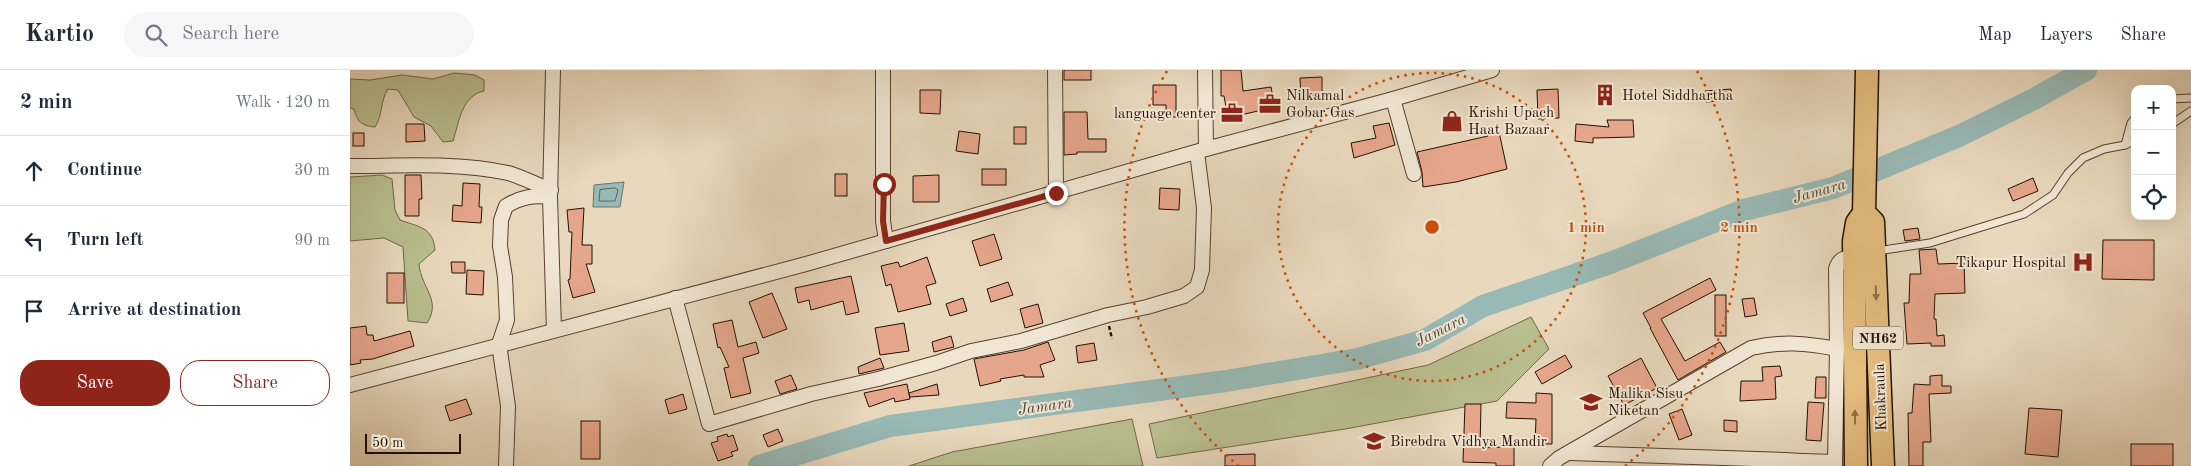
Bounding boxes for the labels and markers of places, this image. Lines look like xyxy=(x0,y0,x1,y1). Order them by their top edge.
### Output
building icon: Hotel Siddhartha xyxy=(1592,82,1618,108)
place label: Nilkamal Gobar Gas xyxy=(1286,89,1354,121)
place label: Hotel Siddhartha xyxy=(1622,89,1734,104)
office icon: Nilkamal Gobar Gas xyxy=(1257,91,1283,117)
office icon: language center xyxy=(1219,100,1245,126)
place label: Krishi Upach Haat Bazaar xyxy=(1468,106,1554,138)
place label: language center xyxy=(1114,107,1216,122)
shop icon: Krishi Upach Haat Bazaar xyxy=(1439,108,1465,134)
centre of rings xyxy=(1423,218,1441,236)
hospital icon: Tikapur Hospital xyxy=(2070,249,2096,275)
place label: Tikapur Hospital xyxy=(1956,256,2066,271)
place label: Malika Sisu Niketan xyxy=(1608,387,1683,419)
school or university icon: Malika Sisu Niketan xyxy=(1578,389,1604,415)
school or university icon: Birebdra Vidhya Mandir xyxy=(1361,428,1387,454)
place label: Birebdra Vidhya Mandir xyxy=(1390,435,1547,450)

